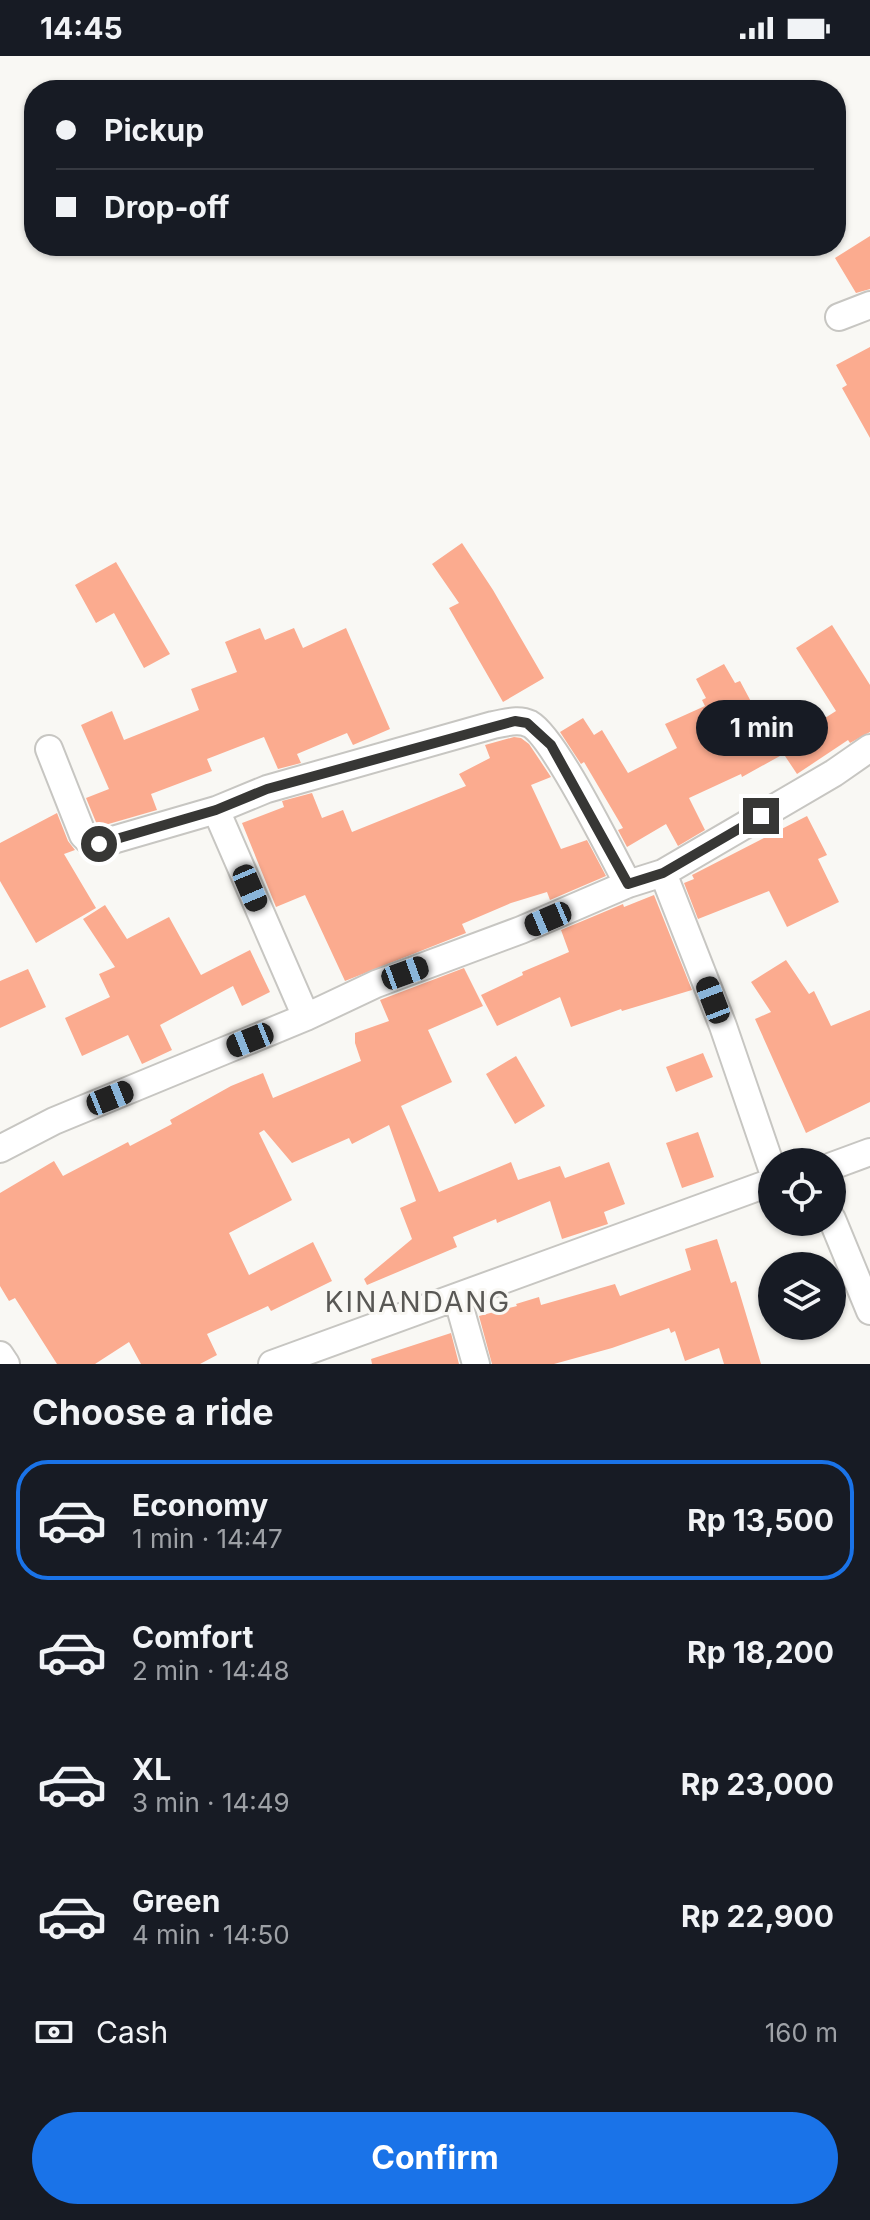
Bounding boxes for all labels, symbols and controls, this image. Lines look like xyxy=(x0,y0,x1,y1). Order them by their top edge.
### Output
text: 14:45 xyxy=(40,10,123,46)
text: Pickup xyxy=(104,112,204,148)
text: Drop-off xyxy=(104,189,230,225)
callout: 1 min xyxy=(695,700,827,756)
text: 1 min xyxy=(730,712,794,743)
route end xyxy=(743,798,779,834)
route start xyxy=(81,826,117,862)
car xyxy=(230,861,270,915)
car xyxy=(521,899,575,939)
car xyxy=(378,954,432,992)
car xyxy=(693,973,733,1027)
car xyxy=(223,1020,277,1060)
car xyxy=(83,1078,137,1118)
map controls xyxy=(758,1148,846,1340)
button: locate xyxy=(758,1148,846,1236)
button: layers xyxy=(758,1252,846,1340)
district label: KINANDANG xyxy=(325,1285,511,1319)
text: Choose a ride xyxy=(32,1390,274,1434)
icon: car xyxy=(36,1484,108,1556)
text: Economy xyxy=(132,1487,268,1523)
text: Rp 13,500 xyxy=(687,1502,834,1538)
text: 1 min · 14:47 xyxy=(132,1523,283,1554)
icon: car xyxy=(36,1616,108,1688)
text: Comfort xyxy=(132,1619,253,1655)
text: Rp 18,200 xyxy=(687,1634,834,1670)
text: 2 min · 14:48 xyxy=(132,1655,289,1686)
icon: car xyxy=(36,1748,108,1820)
text: XL xyxy=(132,1751,171,1787)
text: Rp 23,000 xyxy=(681,1766,834,1802)
text: 3 min · 14:49 xyxy=(132,1787,290,1818)
icon: car xyxy=(36,1880,108,1952)
text: Green xyxy=(132,1883,220,1919)
text: Rp 22,900 xyxy=(681,1898,834,1934)
text: 4 min · 14:50 xyxy=(132,1919,290,1950)
icon: cash xyxy=(32,2010,76,2054)
text: Cash xyxy=(96,2014,168,2050)
text: 160 m xyxy=(765,2017,838,2048)
button: Confirm xyxy=(32,2112,838,2204)

